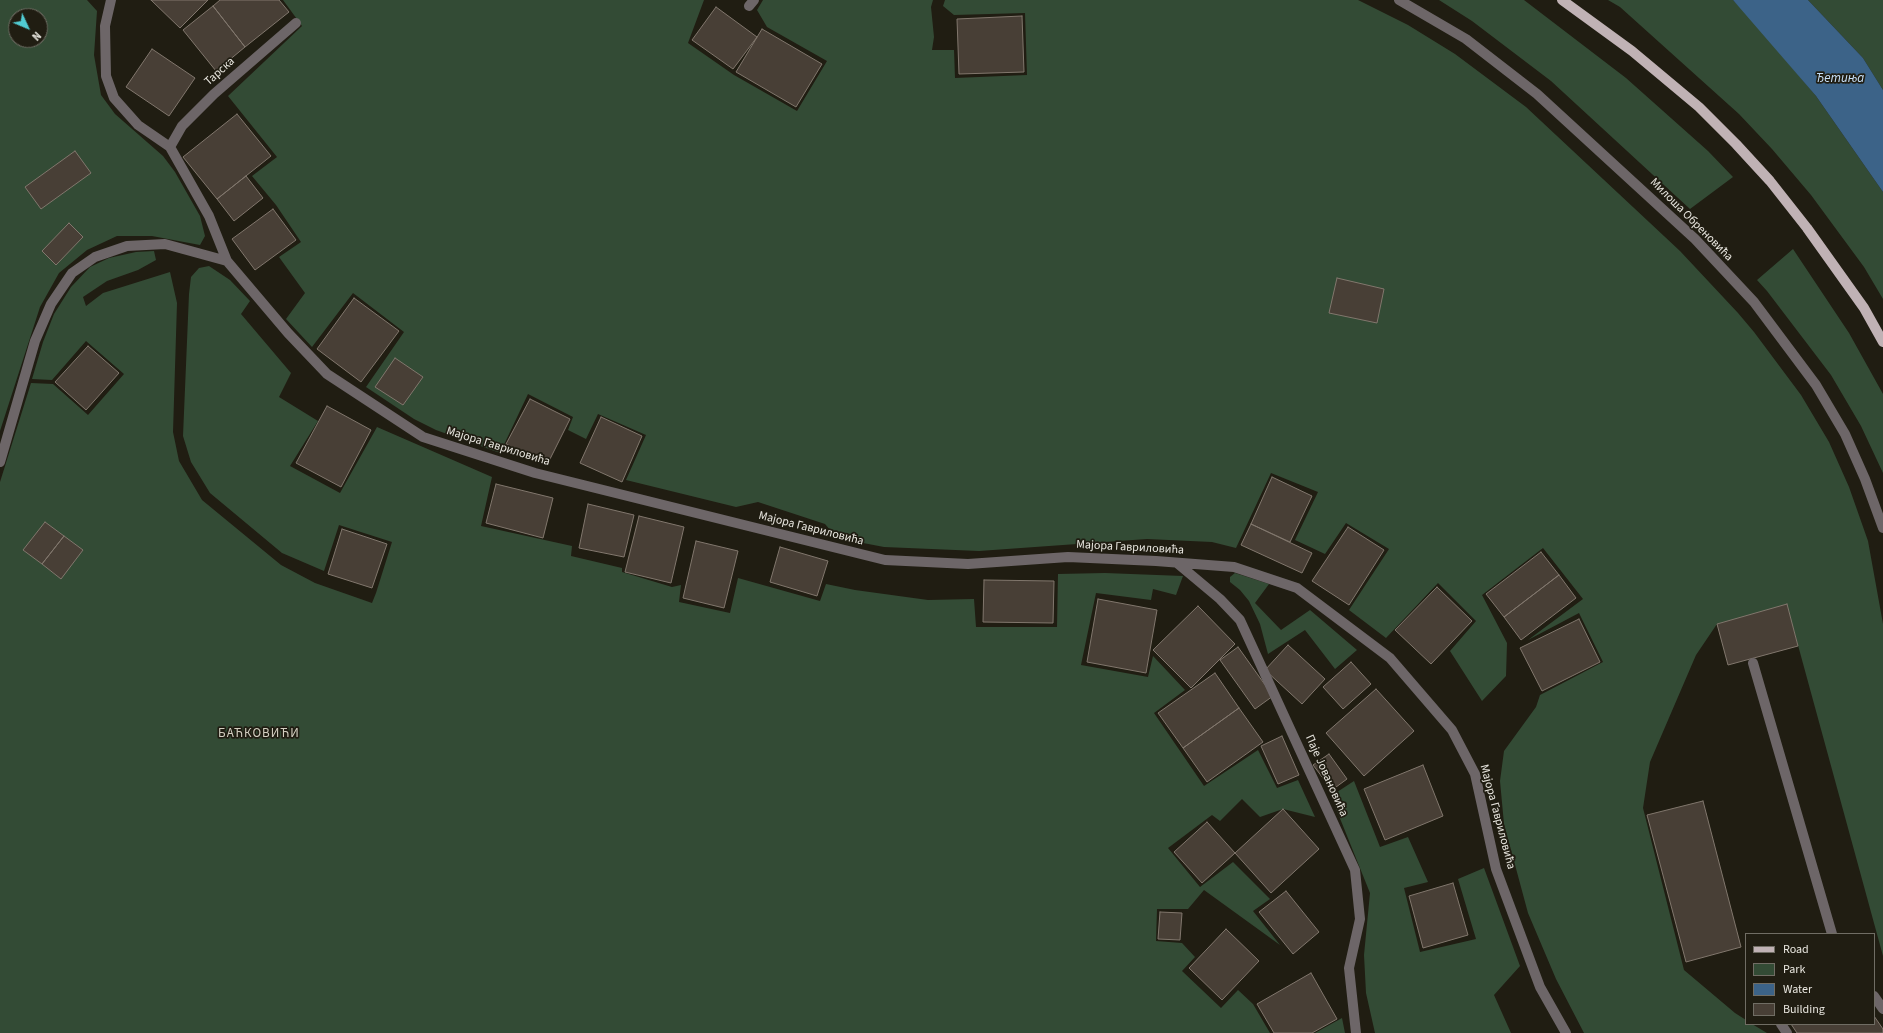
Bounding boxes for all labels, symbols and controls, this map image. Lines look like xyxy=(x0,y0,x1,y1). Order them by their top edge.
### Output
north arrow xyxy=(8,8,48,48)
text: N xyxy=(28,28,44,44)
street label: Тарска xyxy=(202,55,238,89)
water label: Ђетиња xyxy=(1816,71,1864,87)
street label: Милоша Обреновића xyxy=(1646,175,1736,265)
street label: Мајора Гавриловића xyxy=(444,424,552,470)
street label: Мајора Гавриловића xyxy=(757,509,865,549)
street label: Мајора Гавриловића xyxy=(1076,538,1184,558)
district label: БАЋКОВИЋИ xyxy=(218,726,300,742)
street label: Паје Јовановића xyxy=(1301,733,1351,819)
street label: Мајора Гавриловића xyxy=(1476,763,1518,871)
legend xyxy=(1745,933,1875,1025)
text: Road xyxy=(1783,941,1809,958)
text: Park xyxy=(1783,961,1805,978)
text: Water xyxy=(1783,981,1812,998)
text: Building xyxy=(1783,1001,1825,1018)

